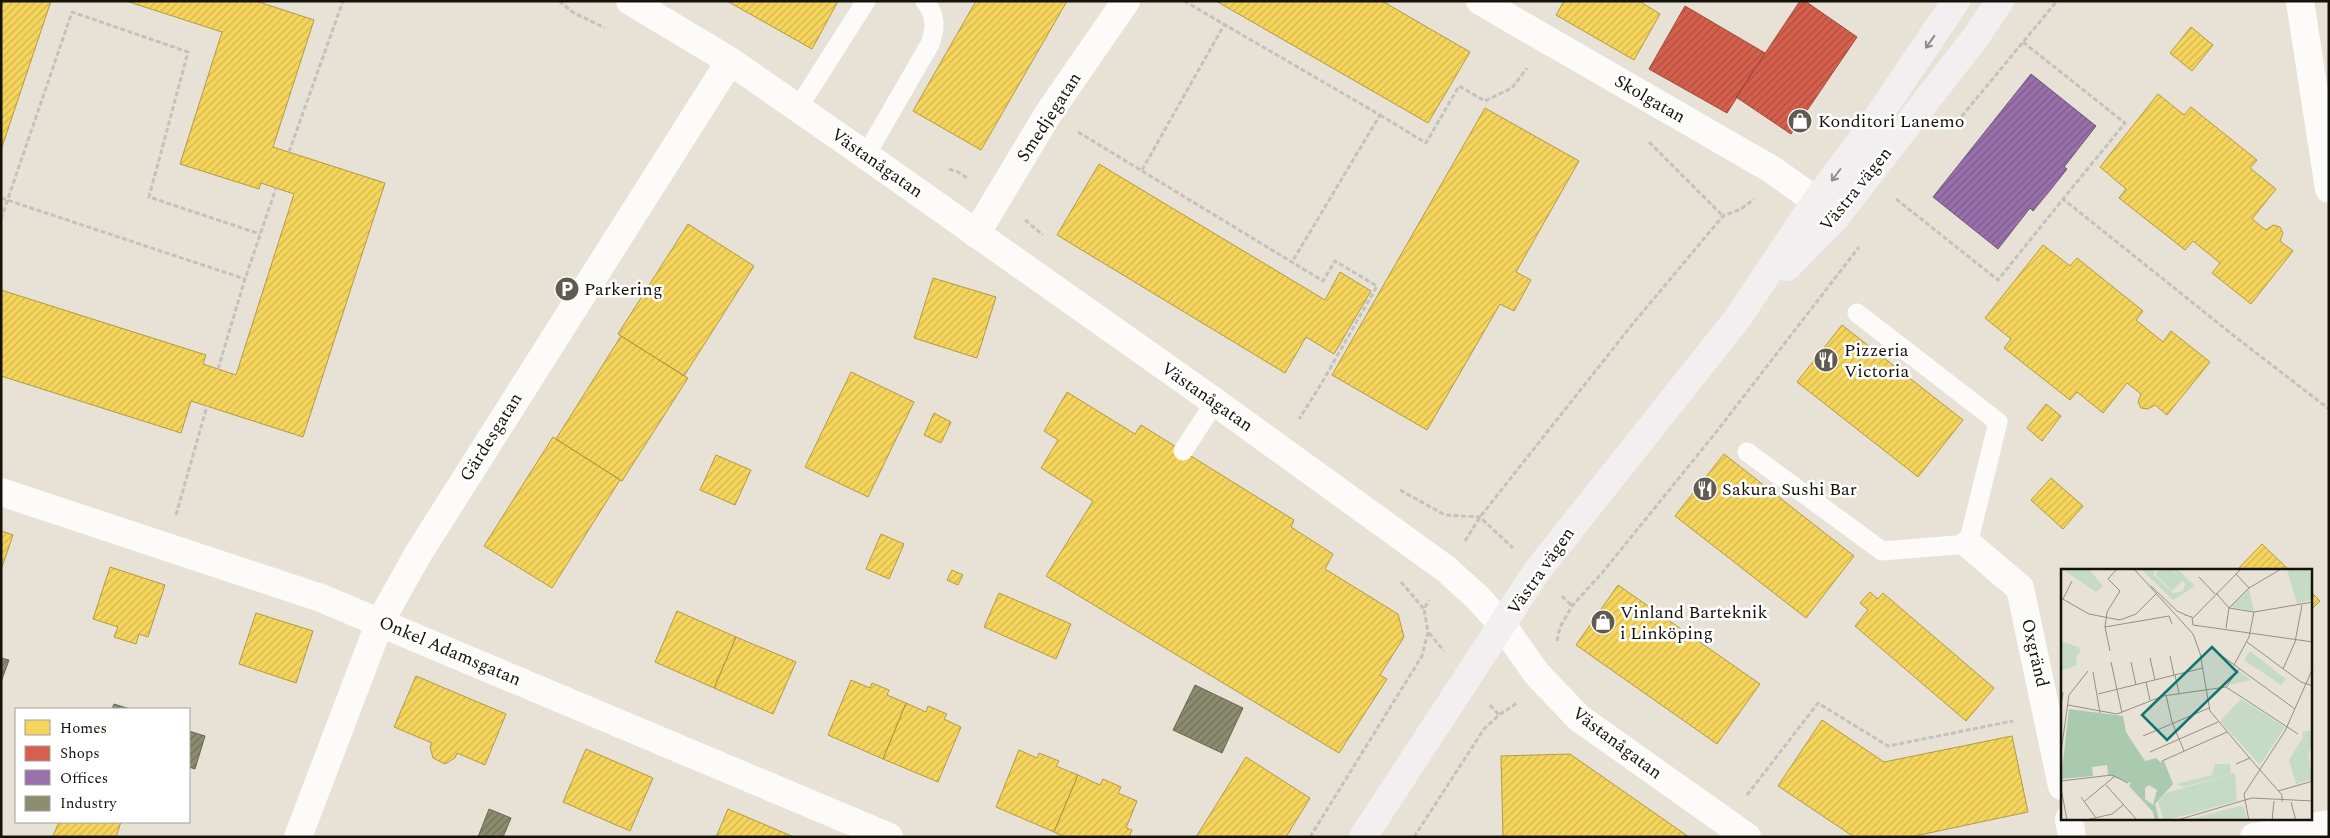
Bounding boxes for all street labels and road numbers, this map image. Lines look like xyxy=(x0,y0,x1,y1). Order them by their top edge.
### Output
street label: Smedjegatan xyxy=(1010,67,1088,167)
street label: Skolgatan xyxy=(1609,68,1691,130)
street label: Västanågatan xyxy=(825,121,929,205)
street label: Västra vägen xyxy=(1813,141,1899,237)
street label: Västanågatan xyxy=(1155,355,1259,439)
street label: Gärdesgatan xyxy=(453,387,529,487)
street label: Västra vägen xyxy=(1501,521,1581,621)
street label: Onkel Adamsgatan xyxy=(375,609,525,693)
street label: Oxgränd xyxy=(2014,616,2056,690)
street label: Västanågatan xyxy=(1566,700,1668,786)

